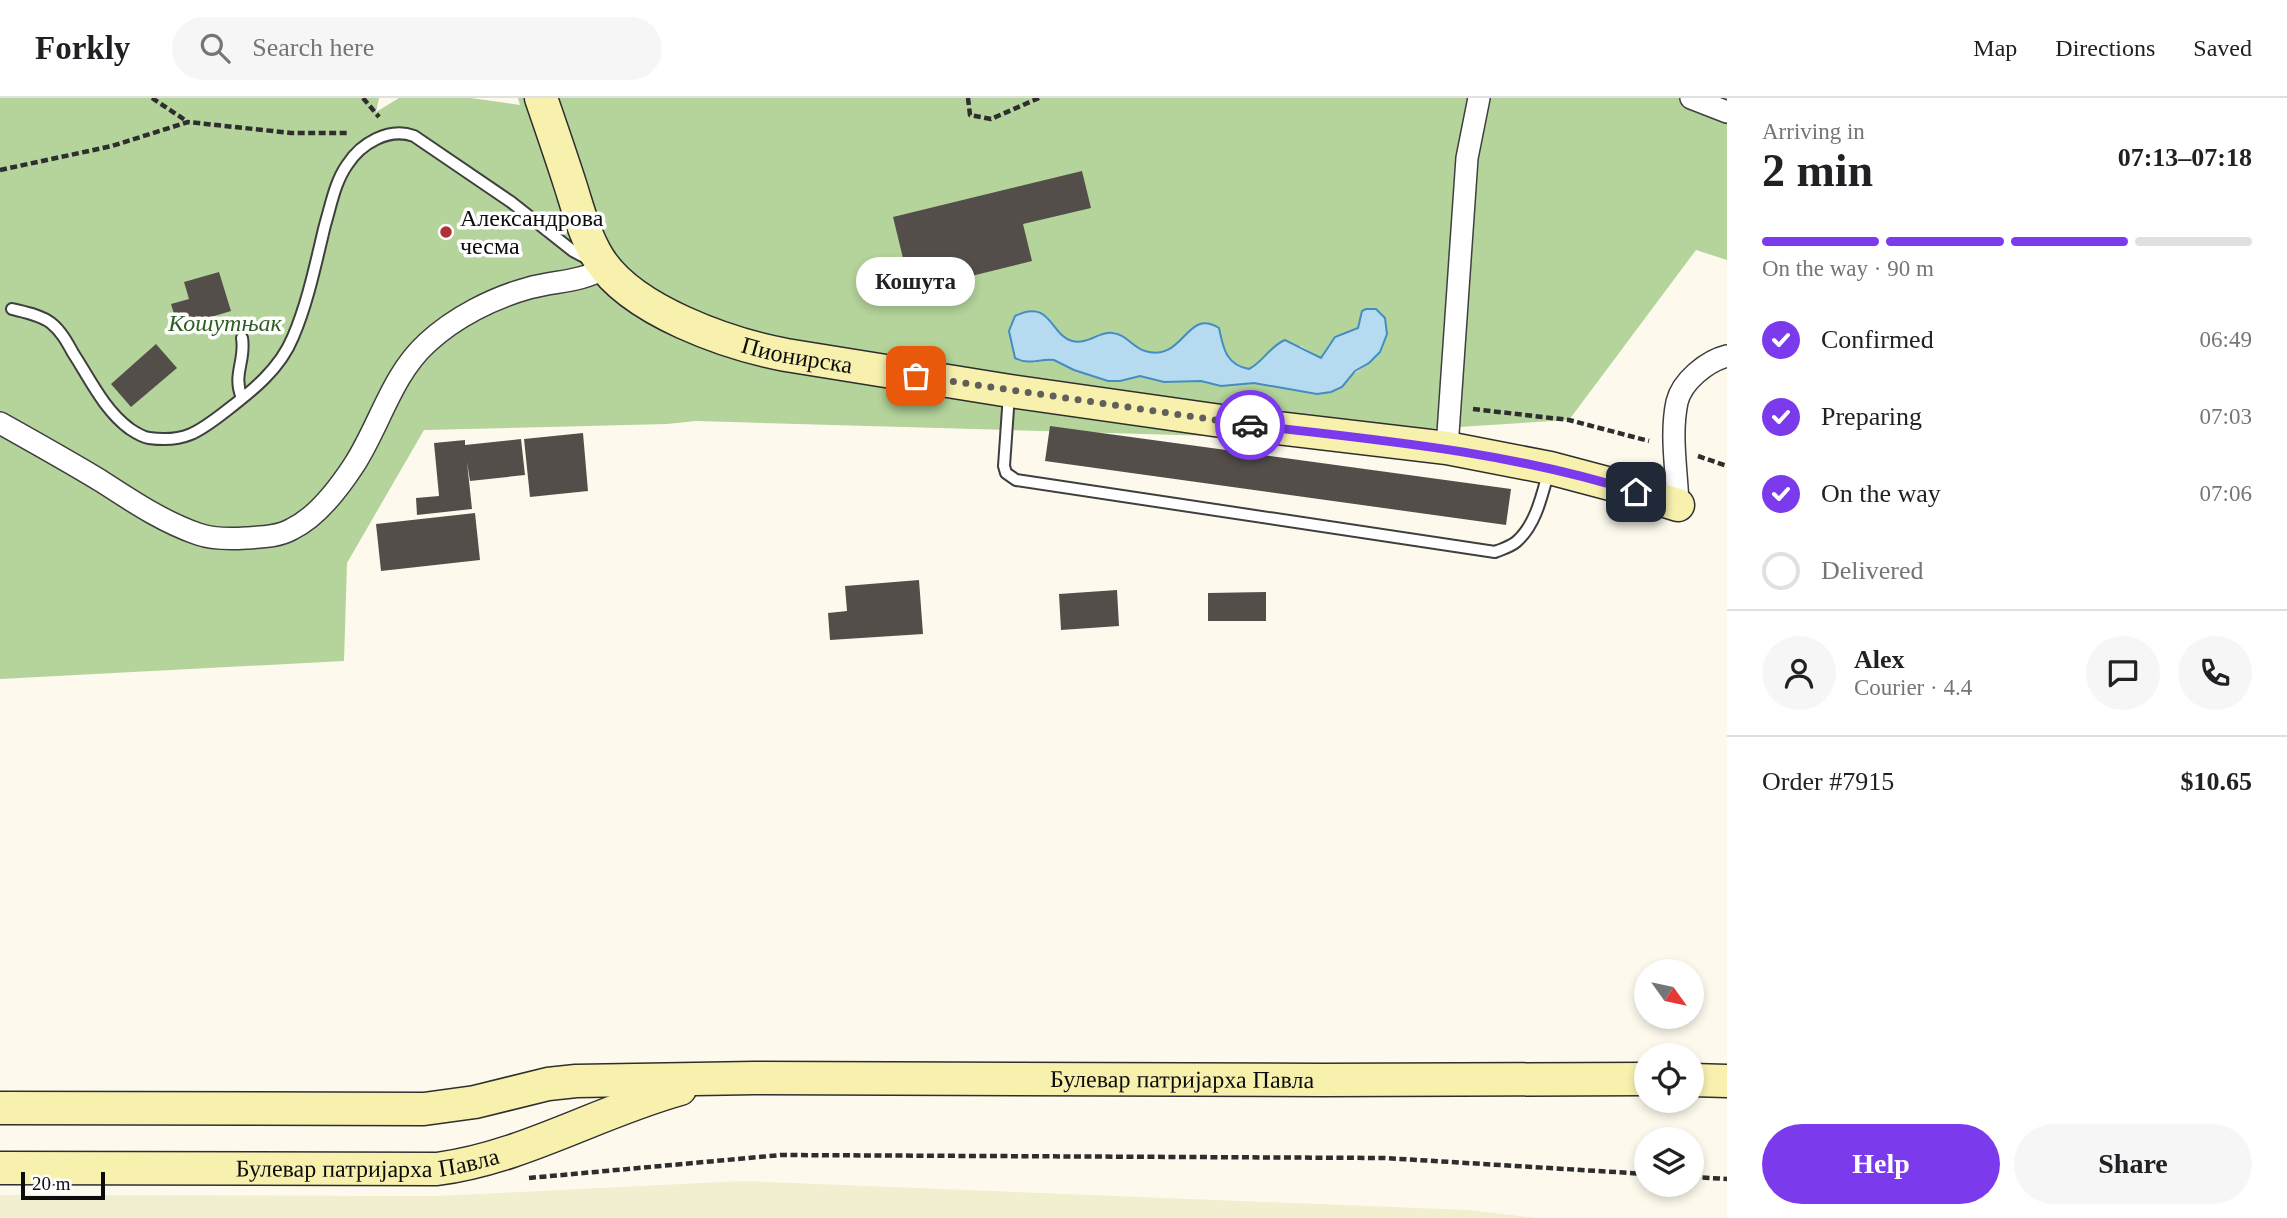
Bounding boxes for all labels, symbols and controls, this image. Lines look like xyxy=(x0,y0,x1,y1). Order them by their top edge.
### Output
search box xyxy=(172,17,662,80)
icon: search xyxy=(196,29,234,67)
text: Forkly xyxy=(35,30,130,66)
text: Search here xyxy=(252,33,374,62)
text: Map xyxy=(1973,35,2017,61)
text: Directions xyxy=(2055,35,2155,61)
text: Saved xyxy=(2193,35,2252,61)
text: Arriving in xyxy=(1762,119,1865,144)
text: 07:13–07:18 xyxy=(2118,143,2252,172)
text: 2 min xyxy=(1762,145,1873,196)
place label: Александрова чесма xyxy=(460,205,604,259)
marker: Александрова чесма xyxy=(438,224,454,240)
text: On the way · 90 m xyxy=(1762,256,1934,281)
callout: Кошута xyxy=(856,257,976,306)
text: Кошута xyxy=(875,269,956,294)
park label: Кошутњак xyxy=(167,310,282,336)
icon: check xyxy=(1762,321,1800,359)
text: Confirmed xyxy=(1821,325,1934,354)
text: 06:49 xyxy=(2200,327,2252,352)
street label: Пионирска xyxy=(739,332,855,379)
pin xyxy=(886,346,946,406)
icon: bag xyxy=(897,357,935,395)
courier xyxy=(1215,390,1285,460)
icon: check xyxy=(1762,398,1800,436)
text: Preparing xyxy=(1821,402,1922,431)
text: 07:03 xyxy=(2200,404,2252,429)
icon: car xyxy=(1231,406,1269,444)
pin xyxy=(1606,462,1666,522)
icon: home xyxy=(1617,473,1655,511)
icon: check xyxy=(1762,475,1800,513)
text: On the way xyxy=(1821,479,1941,508)
text: 07:06 xyxy=(2200,481,2252,506)
text: Delivered xyxy=(1821,556,1924,585)
button: person xyxy=(1762,636,1836,710)
button: chat xyxy=(2086,636,2160,710)
button: phone xyxy=(2178,636,2252,710)
text: Alex xyxy=(1854,645,1905,674)
text: Courier · 4.4 xyxy=(1854,675,1972,700)
text: Order #7915 xyxy=(1762,767,1894,796)
text: $10.65 xyxy=(2181,767,2252,796)
north arrow xyxy=(1634,959,1704,1029)
map controls xyxy=(1634,959,1704,1197)
button: locate xyxy=(1634,1043,1704,1113)
street label: Булевар патријарха Павла xyxy=(1050,1066,1315,1093)
button: Help xyxy=(1762,1124,2000,1204)
button: Share xyxy=(2014,1124,2252,1204)
button: layers xyxy=(1634,1127,1704,1197)
street label: Булевар патријарха Павла xyxy=(236,1143,503,1182)
scale bar xyxy=(21,1169,105,1201)
text: 20 m xyxy=(32,1173,71,1194)

